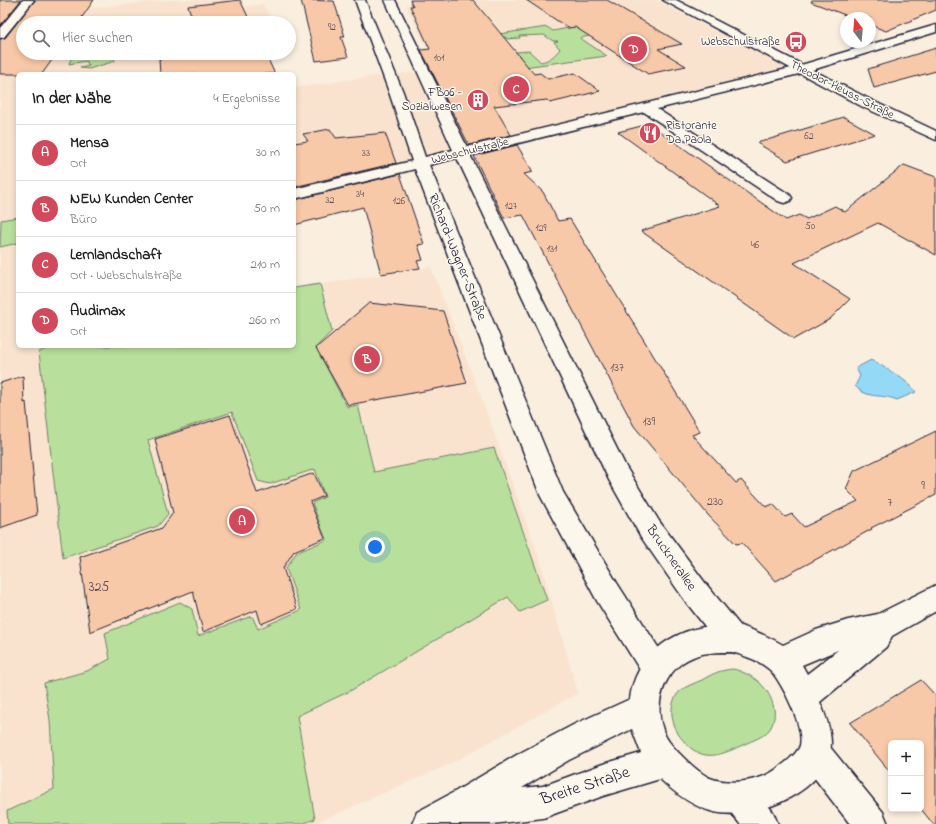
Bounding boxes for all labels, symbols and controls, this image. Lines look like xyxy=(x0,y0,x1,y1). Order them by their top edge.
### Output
north arrow xyxy=(840,12,876,48)
search box xyxy=(16,16,296,60)
house number: 92 xyxy=(328,20,336,35)
icon: search xyxy=(30,27,52,49)
text: Hier suchen xyxy=(62,27,133,49)
bus stop icon: Webschulstraße xyxy=(783,29,809,55)
place label: Webschulstraße xyxy=(701,33,781,51)
pin: D xyxy=(621,34,647,64)
house number: 101 xyxy=(434,51,444,66)
street label: Theodor-Heuss-Straße xyxy=(787,56,898,124)
pin: C xyxy=(503,74,529,104)
place label: FB06 - Sozialwesen xyxy=(402,84,462,116)
text: In der Nähe xyxy=(32,86,111,111)
building icon: FB06 - Sozialwesen xyxy=(465,87,491,113)
text: 4 Ergebnisse xyxy=(213,89,280,108)
place label: Ristorante Da Paola xyxy=(665,117,717,149)
restaurant icon: Ristorante Da Paola xyxy=(637,120,663,146)
house number: 62 xyxy=(804,129,814,144)
text: Mensa xyxy=(70,132,109,154)
street label: Webschulstraße xyxy=(429,133,511,169)
text: A xyxy=(41,143,49,162)
text: 30 m xyxy=(256,143,280,162)
house number: 33 xyxy=(362,146,370,161)
text: Ort xyxy=(70,154,87,173)
house number: 34 xyxy=(356,187,364,202)
text: NEW Kunden Center xyxy=(70,188,193,210)
street label: Richard-Wagner-Straße xyxy=(421,191,492,324)
house number: 32 xyxy=(325,193,335,208)
house number: 126 xyxy=(393,194,406,209)
text: B xyxy=(41,199,49,218)
text: 50 m xyxy=(254,199,280,218)
house number: 127 xyxy=(505,199,517,214)
text: Büro xyxy=(70,210,97,229)
house number: 50 xyxy=(805,219,816,234)
house number: 129 xyxy=(535,221,547,236)
house number: 46 xyxy=(751,238,760,253)
house number: 131 xyxy=(547,242,557,257)
text: Lernlandschaft xyxy=(70,244,162,266)
text: C xyxy=(41,255,49,274)
text: 210 m xyxy=(250,255,280,274)
text: Ort · Webschulstraße xyxy=(70,266,182,285)
text: Audimax xyxy=(70,300,125,322)
text: D xyxy=(40,311,50,330)
text: 260 m xyxy=(249,311,280,330)
text: Ort xyxy=(70,322,87,341)
pin: B xyxy=(354,344,380,374)
house number: 137 xyxy=(610,359,624,377)
house number: 139 xyxy=(643,413,656,431)
house number: 9 xyxy=(921,477,925,495)
house number: 230 xyxy=(707,493,723,511)
house number: 7 xyxy=(888,494,893,512)
pin: A xyxy=(229,506,255,536)
street label: Brucknerallee xyxy=(640,520,702,596)
your location xyxy=(365,537,385,557)
house number: 325 xyxy=(89,577,109,598)
map controls xyxy=(888,740,924,812)
button: + xyxy=(888,740,924,776)
street label: Breite Straße xyxy=(536,760,633,812)
button: − xyxy=(888,776,924,812)

